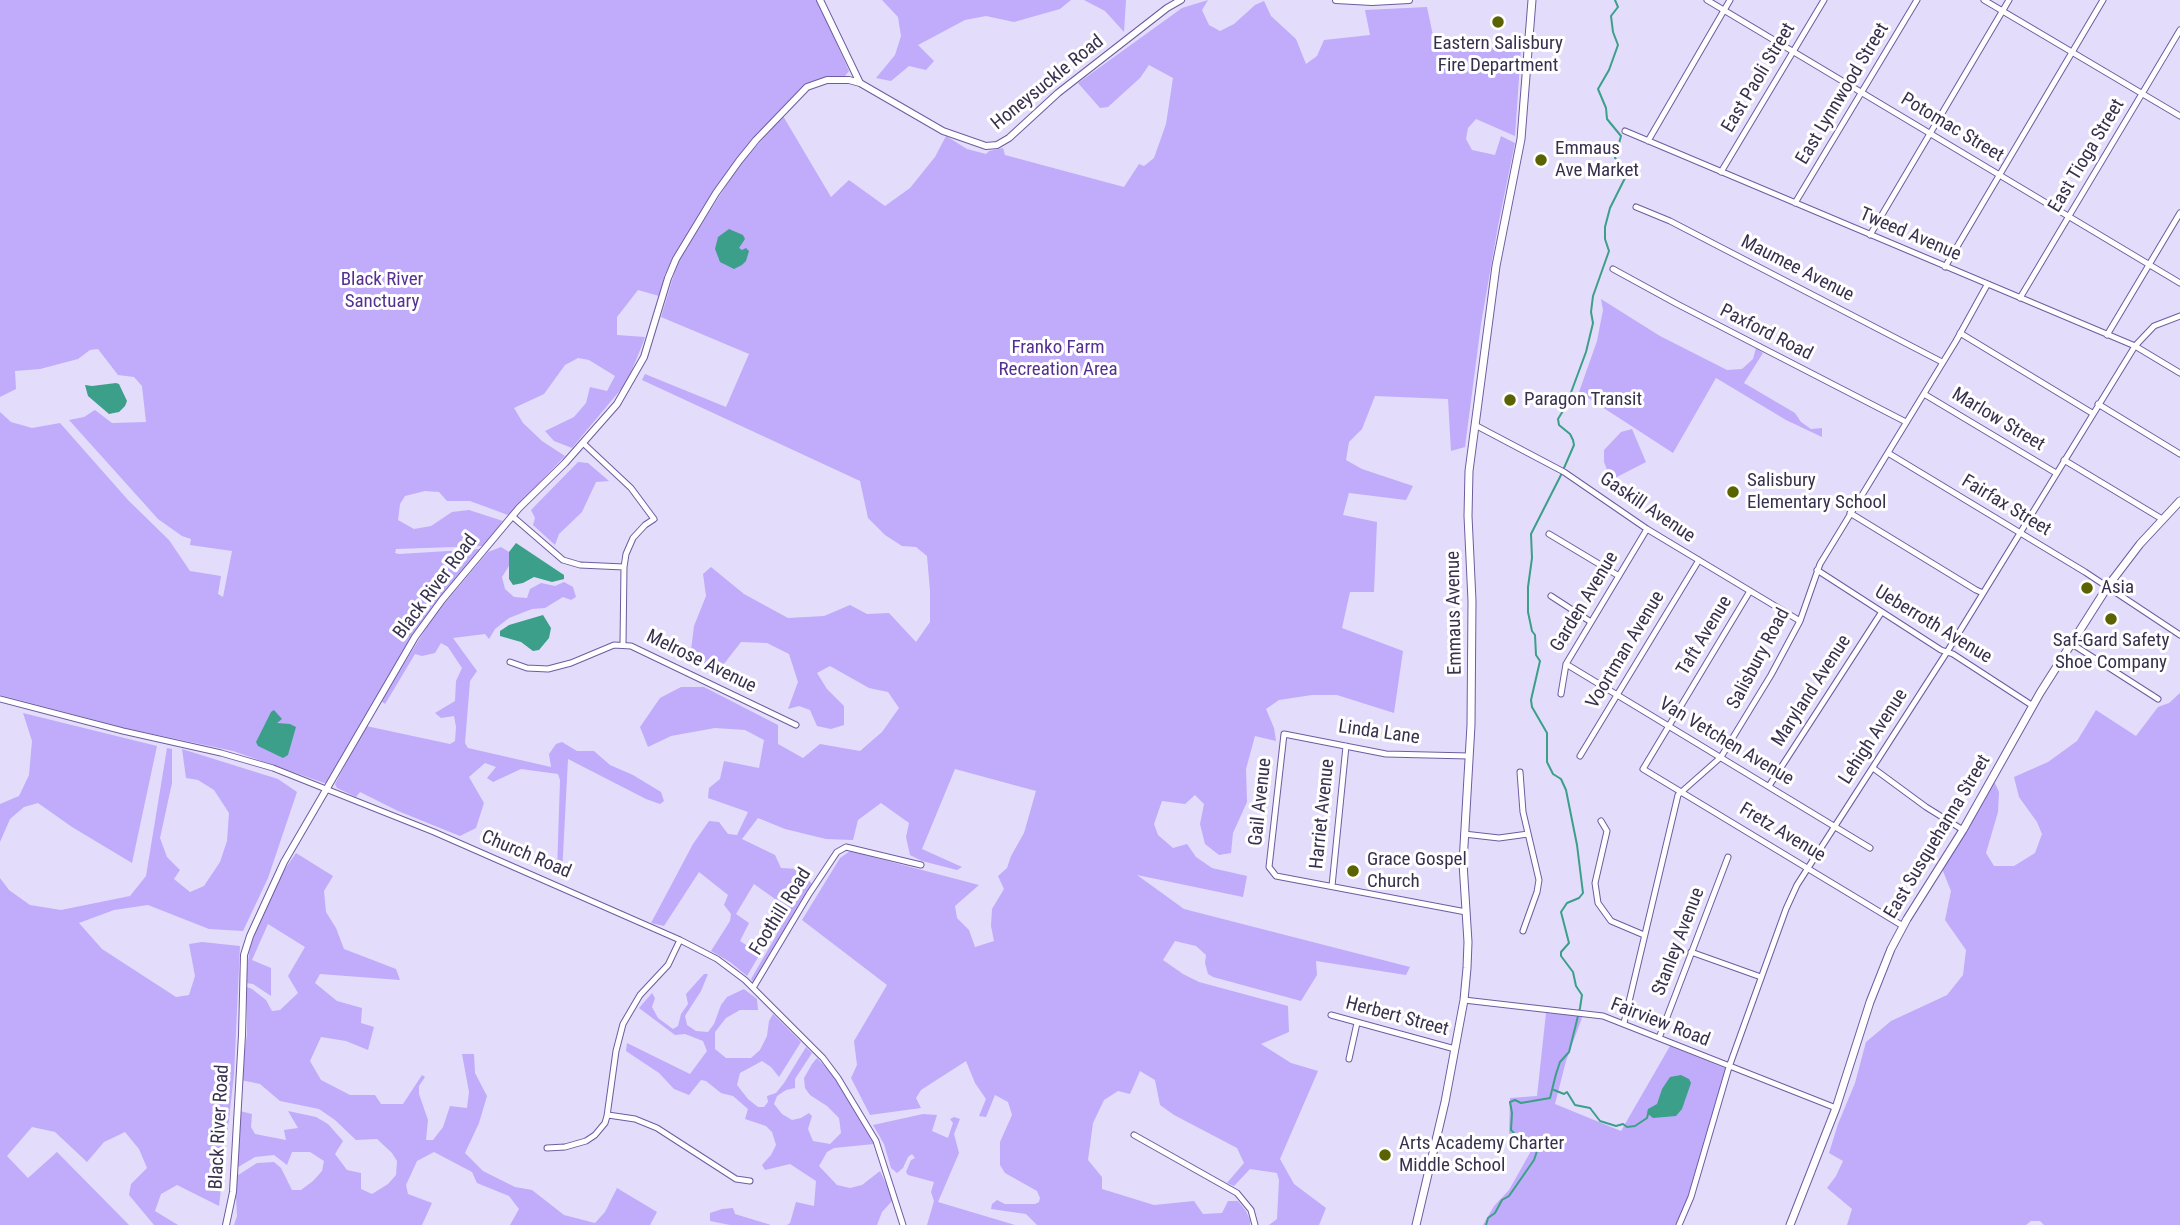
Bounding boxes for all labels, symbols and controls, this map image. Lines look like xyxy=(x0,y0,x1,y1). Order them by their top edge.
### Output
marker: Eastern Salisbury Fire Department xyxy=(1490,14,1506,30)
street label: East Paoli Street xyxy=(1717,19,1801,137)
street label: East Lynnwood Street xyxy=(1792,19,1894,169)
street label: Honeysuckle Road xyxy=(987,31,1109,135)
place label: Eastern Salisbury Fire Department xyxy=(1433,33,1563,77)
street label: Potomac Street xyxy=(1896,88,2008,168)
street label: East Tioga Street xyxy=(2044,95,2130,217)
place label: Emmaus Ave Market xyxy=(1555,138,1639,182)
marker: Emmaus Ave Market xyxy=(1533,152,1549,168)
street label: Tweed Avenue xyxy=(1856,203,1964,267)
street label: Maumee Avenue xyxy=(1737,231,1857,307)
park label: Black River Sanctuary xyxy=(341,269,423,313)
street label: Paxford Road xyxy=(1716,300,1816,366)
park label: Franko Farm Recreation Area xyxy=(998,337,1118,381)
street label: Marlow Street xyxy=(1947,383,2049,457)
place label: Paragon Transit xyxy=(1524,389,1642,411)
marker: Paragon Transit xyxy=(1502,392,1518,408)
street label: Gaskill Avenue xyxy=(1595,468,1699,548)
place label: Salisbury Elementary School xyxy=(1747,470,1886,514)
street label: Fairfax Street xyxy=(1957,470,2055,542)
marker: Salisbury Elementary School xyxy=(1725,484,1741,500)
street label: Black River Road xyxy=(389,530,483,644)
street label: Garden Avenue xyxy=(1546,548,1624,656)
street label: Emmaus Avenue xyxy=(1443,551,1467,675)
place label: Asia xyxy=(2101,577,2134,599)
marker: Asia xyxy=(2079,580,2095,596)
street label: Ueberroth Avenue xyxy=(1870,581,1996,669)
street label: Voortman Avenue xyxy=(1582,587,1670,713)
street label: Taft Avenue xyxy=(1672,592,1738,680)
street label: Salisbury Road xyxy=(1723,605,1795,713)
marker: Saf-Gard Safety Shoe Company xyxy=(2103,611,2119,627)
street label: Melrose Avenue xyxy=(642,626,760,698)
place label: Saf-Gard Safety Shoe Company xyxy=(2053,630,2169,674)
street label: Maryland Avenue xyxy=(1767,631,1857,751)
street label: Lehigh Avenue xyxy=(1835,685,1913,789)
street label: Van Vetchen Avenue xyxy=(1655,693,1797,791)
street label: Linda Lane xyxy=(1337,716,1421,750)
street label: East Susquehanna Street xyxy=(1880,751,1996,923)
street label: Gail Avenue xyxy=(1245,757,1277,847)
street label: Harriet Avenue xyxy=(1306,758,1340,870)
street label: Fretz Avenue xyxy=(1735,798,1829,868)
street label: Church Road xyxy=(478,826,574,884)
place label: Grace Gospel Church xyxy=(1367,849,1467,893)
marker: Grace Gospel Church xyxy=(1345,863,1361,879)
street label: Foothill Road xyxy=(745,864,817,960)
street label: Stanley Avenue xyxy=(1648,885,1710,999)
street label: Herbert Street xyxy=(1343,992,1451,1042)
street label: Fairview Road xyxy=(1607,994,1713,1052)
street label: Black River Road xyxy=(205,1064,235,1190)
place label: Arts Academy Charter Middle School xyxy=(1399,1133,1564,1177)
marker: Arts Academy Charter Middle School xyxy=(1377,1147,1393,1163)

